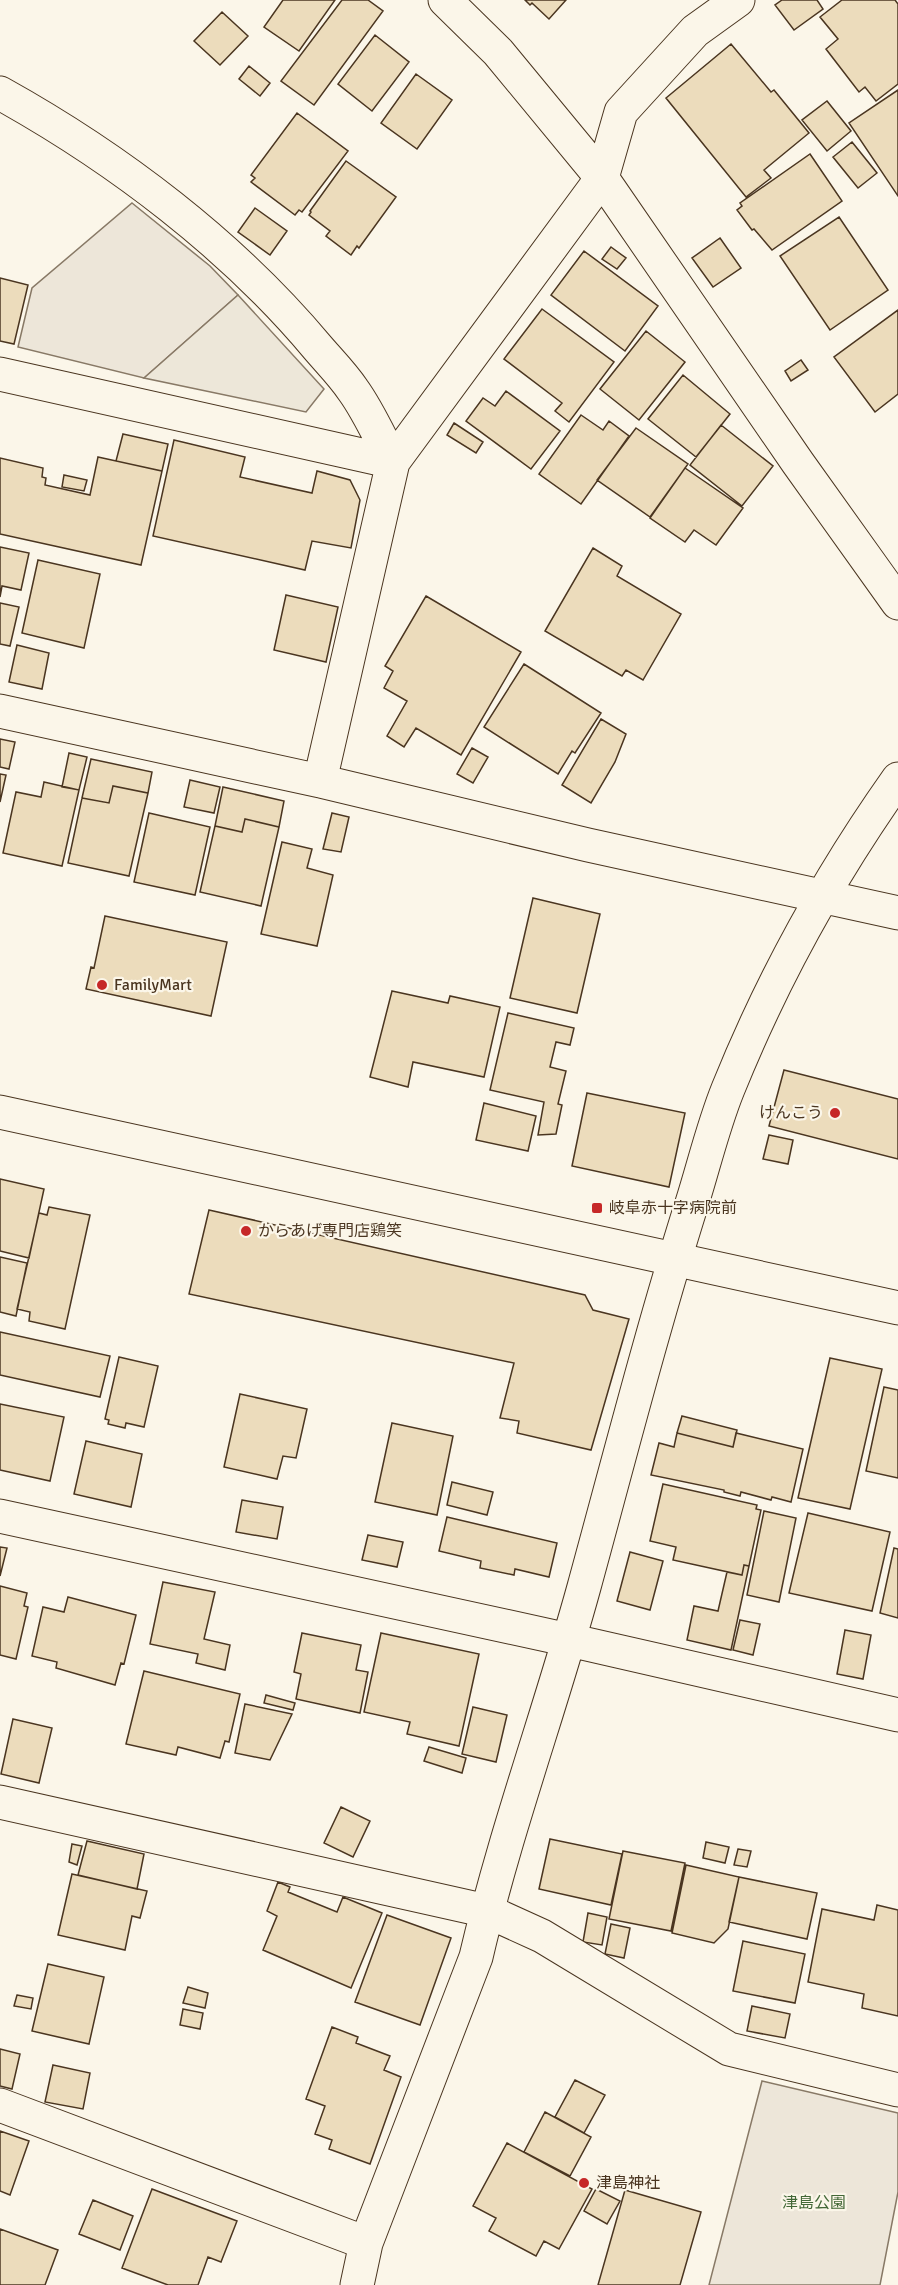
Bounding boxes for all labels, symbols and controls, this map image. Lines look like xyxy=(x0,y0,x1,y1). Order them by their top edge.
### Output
place label: FamilyMart xyxy=(114,975,192,995)
marker: FamilyMart xyxy=(95,978,109,992)
place label: けんこう xyxy=(759,1103,823,1123)
marker: けんこう xyxy=(828,1106,842,1120)
place label: 岐阜赤十字病院前 xyxy=(609,1198,737,1218)
marker: 岐阜赤十字病院前 xyxy=(590,1201,604,1215)
place label: からあげ専門店鶏笑 xyxy=(258,1221,402,1241)
marker: からあげ専門店鶏笑 xyxy=(239,1224,253,1238)
place label: 津島神社 xyxy=(596,2173,660,2193)
marker: 津島神社 xyxy=(577,2176,591,2190)
park label: 津島公園 xyxy=(782,2193,846,2213)

